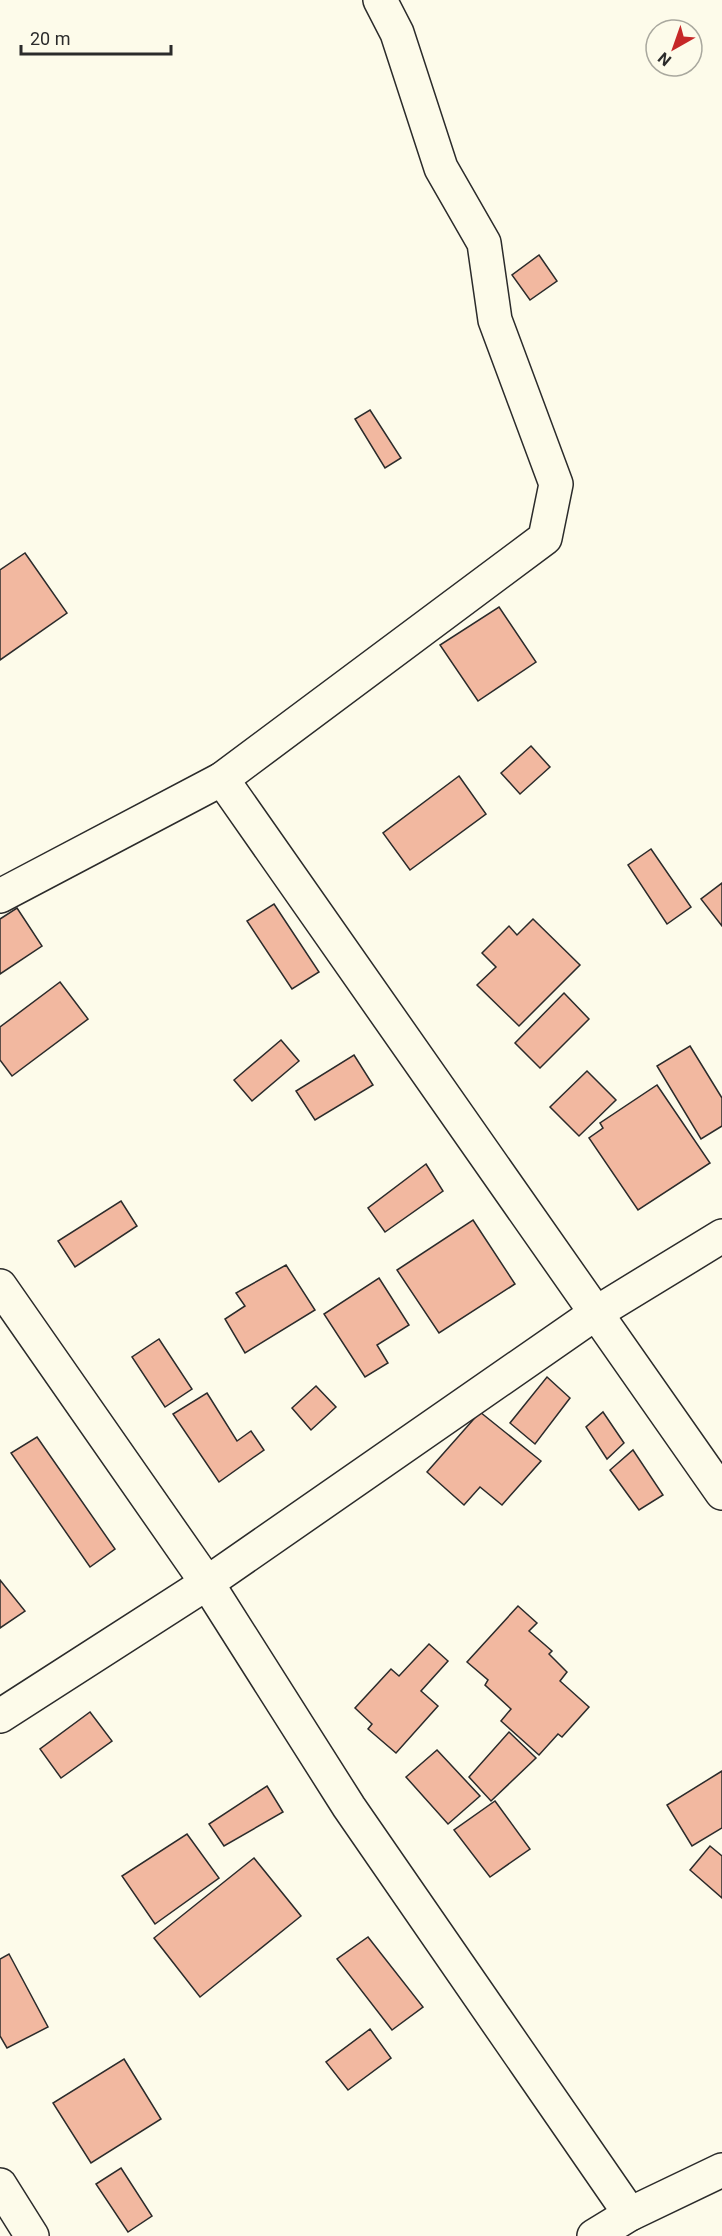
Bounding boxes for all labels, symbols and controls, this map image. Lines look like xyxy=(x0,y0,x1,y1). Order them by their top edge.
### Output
scale bar xyxy=(21,18,171,56)
north arrow xyxy=(644,18,704,78)
text: 20 m xyxy=(30,28,70,49)
text: N xyxy=(654,48,675,70)

